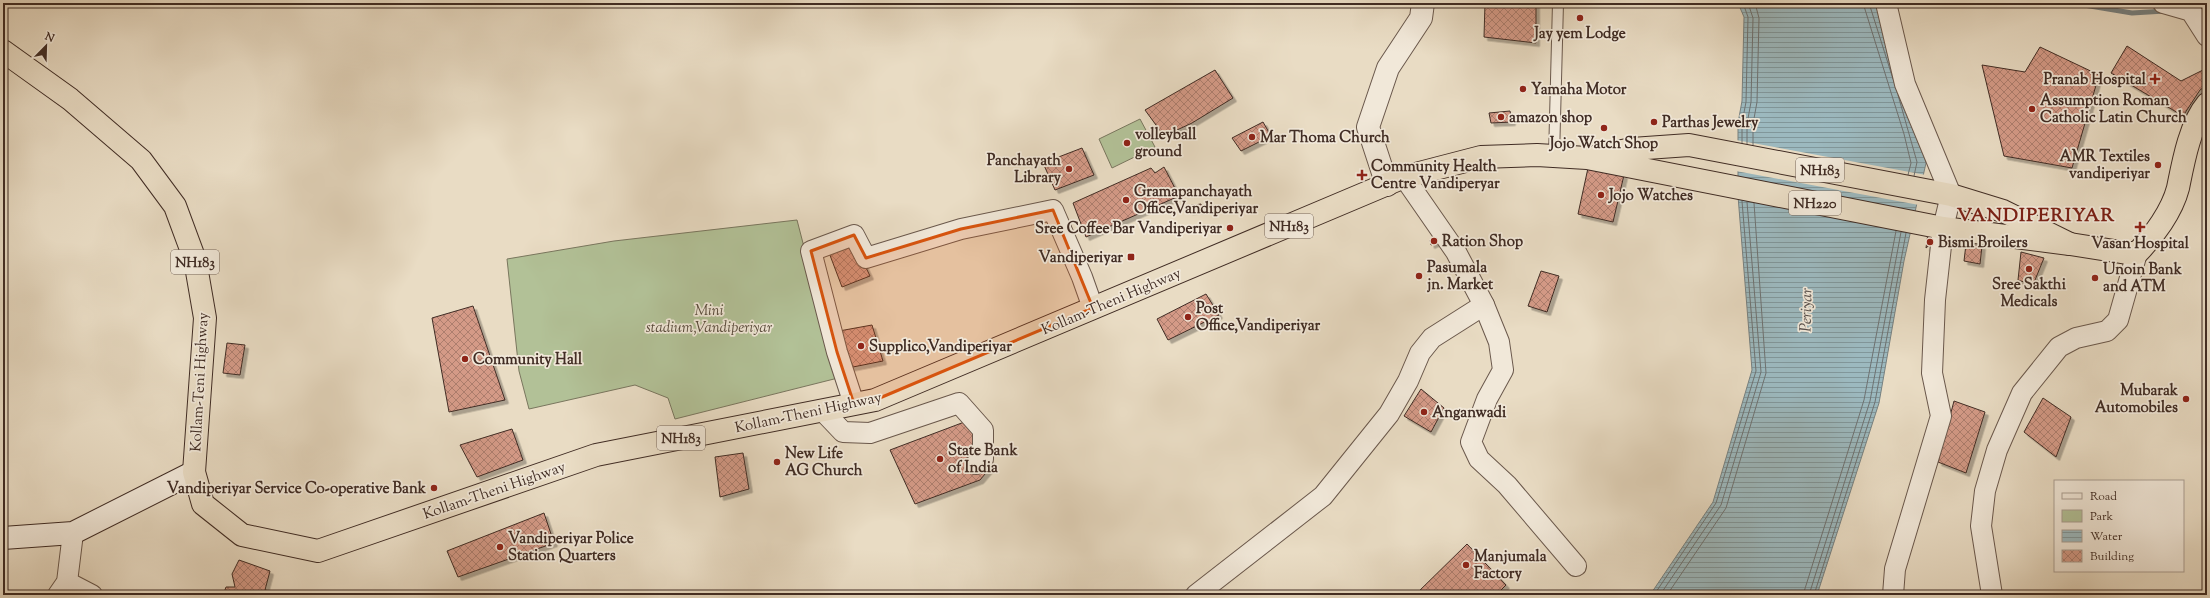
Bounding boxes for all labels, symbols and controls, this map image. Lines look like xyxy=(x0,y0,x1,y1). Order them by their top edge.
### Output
marker: Jay yem Lodge xyxy=(1575,13,1585,23)
place label: Jay yem Lodge xyxy=(1533,24,1626,45)
north arrow xyxy=(26,26,66,66)
text: N xyxy=(41,28,57,47)
place label: Pranab Hospital xyxy=(2043,70,2147,91)
marker: Pranab Hospital xyxy=(2149,73,2161,85)
place label: Yamaha Motor xyxy=(1531,80,1627,101)
marker: Yamaha Motor xyxy=(1518,84,1528,94)
place label: Assumption Roman Catholic Latin Church xyxy=(2040,91,2187,129)
marker: Assumption Roman Catholic Latin Church xyxy=(2027,104,2037,114)
place label: amazon shop xyxy=(1509,108,1593,129)
marker: amazon shop xyxy=(1496,112,1506,122)
place label: Parthas Jewelry xyxy=(1662,113,1759,134)
marker: Parthas Jewelry xyxy=(1649,117,1659,127)
marker: Jojo Watch Shop xyxy=(1599,123,1609,133)
place label: volleyball ground xyxy=(1135,125,1197,163)
place label: Mar Thoma Church xyxy=(1260,128,1390,149)
marker: Mar Thoma Church xyxy=(1247,132,1257,142)
place label: Jojo Watch Shop xyxy=(1549,134,1659,155)
marker: volleyball ground xyxy=(1122,138,1132,148)
place label: AMR Textiles vandiperiyar xyxy=(2060,147,2150,185)
place label: Panchayath Library xyxy=(987,151,1062,189)
place label: Community Health Centre Vandiperyar xyxy=(1371,157,1500,195)
road number: NH183 xyxy=(1796,158,1844,182)
marker: AMR Textiles vandiperiyar xyxy=(2153,160,2163,170)
marker: Panchayath Library xyxy=(1064,164,1074,174)
marker: Community Health Centre Vandiperyar xyxy=(1356,169,1368,181)
place label: Gramapanchayath Office,Vandiperiyar xyxy=(1134,182,1259,220)
place label: Jojo Watches xyxy=(1608,186,1693,207)
marker: Jojo Watches xyxy=(1596,190,1606,200)
road number: NH220 xyxy=(1789,191,1841,215)
marker: Gramapanchayath Office,Vandiperiyar xyxy=(1121,195,1131,205)
district label: VANDIPERIYAR xyxy=(1957,203,2115,230)
road number: NH183 xyxy=(1265,214,1313,238)
place label: Sree Coffee Bar Vandiperiyar xyxy=(1035,219,1222,240)
marker: Vasan Hospital xyxy=(2134,221,2146,233)
marker: Sree Coffee Bar Vandiperiyar xyxy=(1225,223,1235,233)
place label: Ration Shop xyxy=(1442,232,1524,253)
place label: Bismi Broilers xyxy=(1938,233,2028,254)
place label: Vasan Hospital xyxy=(2091,234,2190,255)
marker: Ration Shop xyxy=(1429,236,1439,246)
marker: Bismi Broilers xyxy=(1925,237,1935,247)
place label: Vandiperiyar xyxy=(1039,248,1123,269)
road number: NH183 xyxy=(171,250,219,274)
marker: Vandiperiyar xyxy=(1126,252,1136,262)
place label: Pasumala jn. Market xyxy=(1427,258,1494,296)
place label: Unoin Bank and ATM xyxy=(2103,260,2183,298)
street label: Kollam-Theni Highway xyxy=(1039,263,1185,341)
marker: Sree Sakthi Medicals xyxy=(2024,264,2034,274)
marker: Pasumala jn. Market xyxy=(1414,271,1424,281)
marker: Unoin Bank and ATM xyxy=(2090,273,2100,283)
place label: Sree Sakthi Medicals xyxy=(1992,275,2067,313)
water label: Periyar xyxy=(1796,288,1819,332)
place label: Post Office,Vandiperiyar xyxy=(1196,299,1321,337)
park label: Mini stadium,Vandiperiyar xyxy=(646,301,773,339)
street label: Kollam-Teni Highway xyxy=(186,311,215,452)
marker: Post Office,Vandiperiyar xyxy=(1183,312,1193,322)
place label: Supplico,Vandiperiyar xyxy=(869,337,1012,358)
marker: Supplico,Vandiperiyar xyxy=(856,341,866,351)
place label: Community Hall xyxy=(473,350,583,371)
marker: Community Hall xyxy=(460,354,470,364)
place label: Mubarak Automobiles xyxy=(2095,381,2179,419)
street label: Kollam-Theni Highway xyxy=(733,388,884,439)
marker: Mubarak Automobiles xyxy=(2181,394,2191,404)
place label: Anganwadi xyxy=(1432,403,1507,424)
marker: Anganwadi xyxy=(1419,407,1429,417)
road number: NH183 xyxy=(657,426,705,450)
place label: State Bank of India xyxy=(948,441,1018,479)
place label: New Life AG Church xyxy=(785,444,863,482)
marker: State Bank of India xyxy=(935,454,945,464)
street label: Kollam-Theni Highway xyxy=(420,457,569,526)
marker: New Life AG Church xyxy=(772,457,782,467)
place label: Vandiperiyar Service Co-operative Bank xyxy=(167,479,427,500)
legend xyxy=(2054,480,2184,572)
marker: Vandiperiyar Service Co-operative Bank xyxy=(429,483,439,493)
text: Road xyxy=(2090,488,2117,506)
text: Park xyxy=(2090,508,2113,526)
text: Water xyxy=(2090,528,2123,546)
place label: Vandiperiyar Police Station Quarters xyxy=(508,529,634,567)
marker: Vandiperiyar Police Station Quarters xyxy=(495,542,505,552)
place label: Manjumala Factory xyxy=(1474,547,1547,585)
text: Building xyxy=(2090,548,2134,566)
marker: Manjumala Factory xyxy=(1461,560,1471,570)

